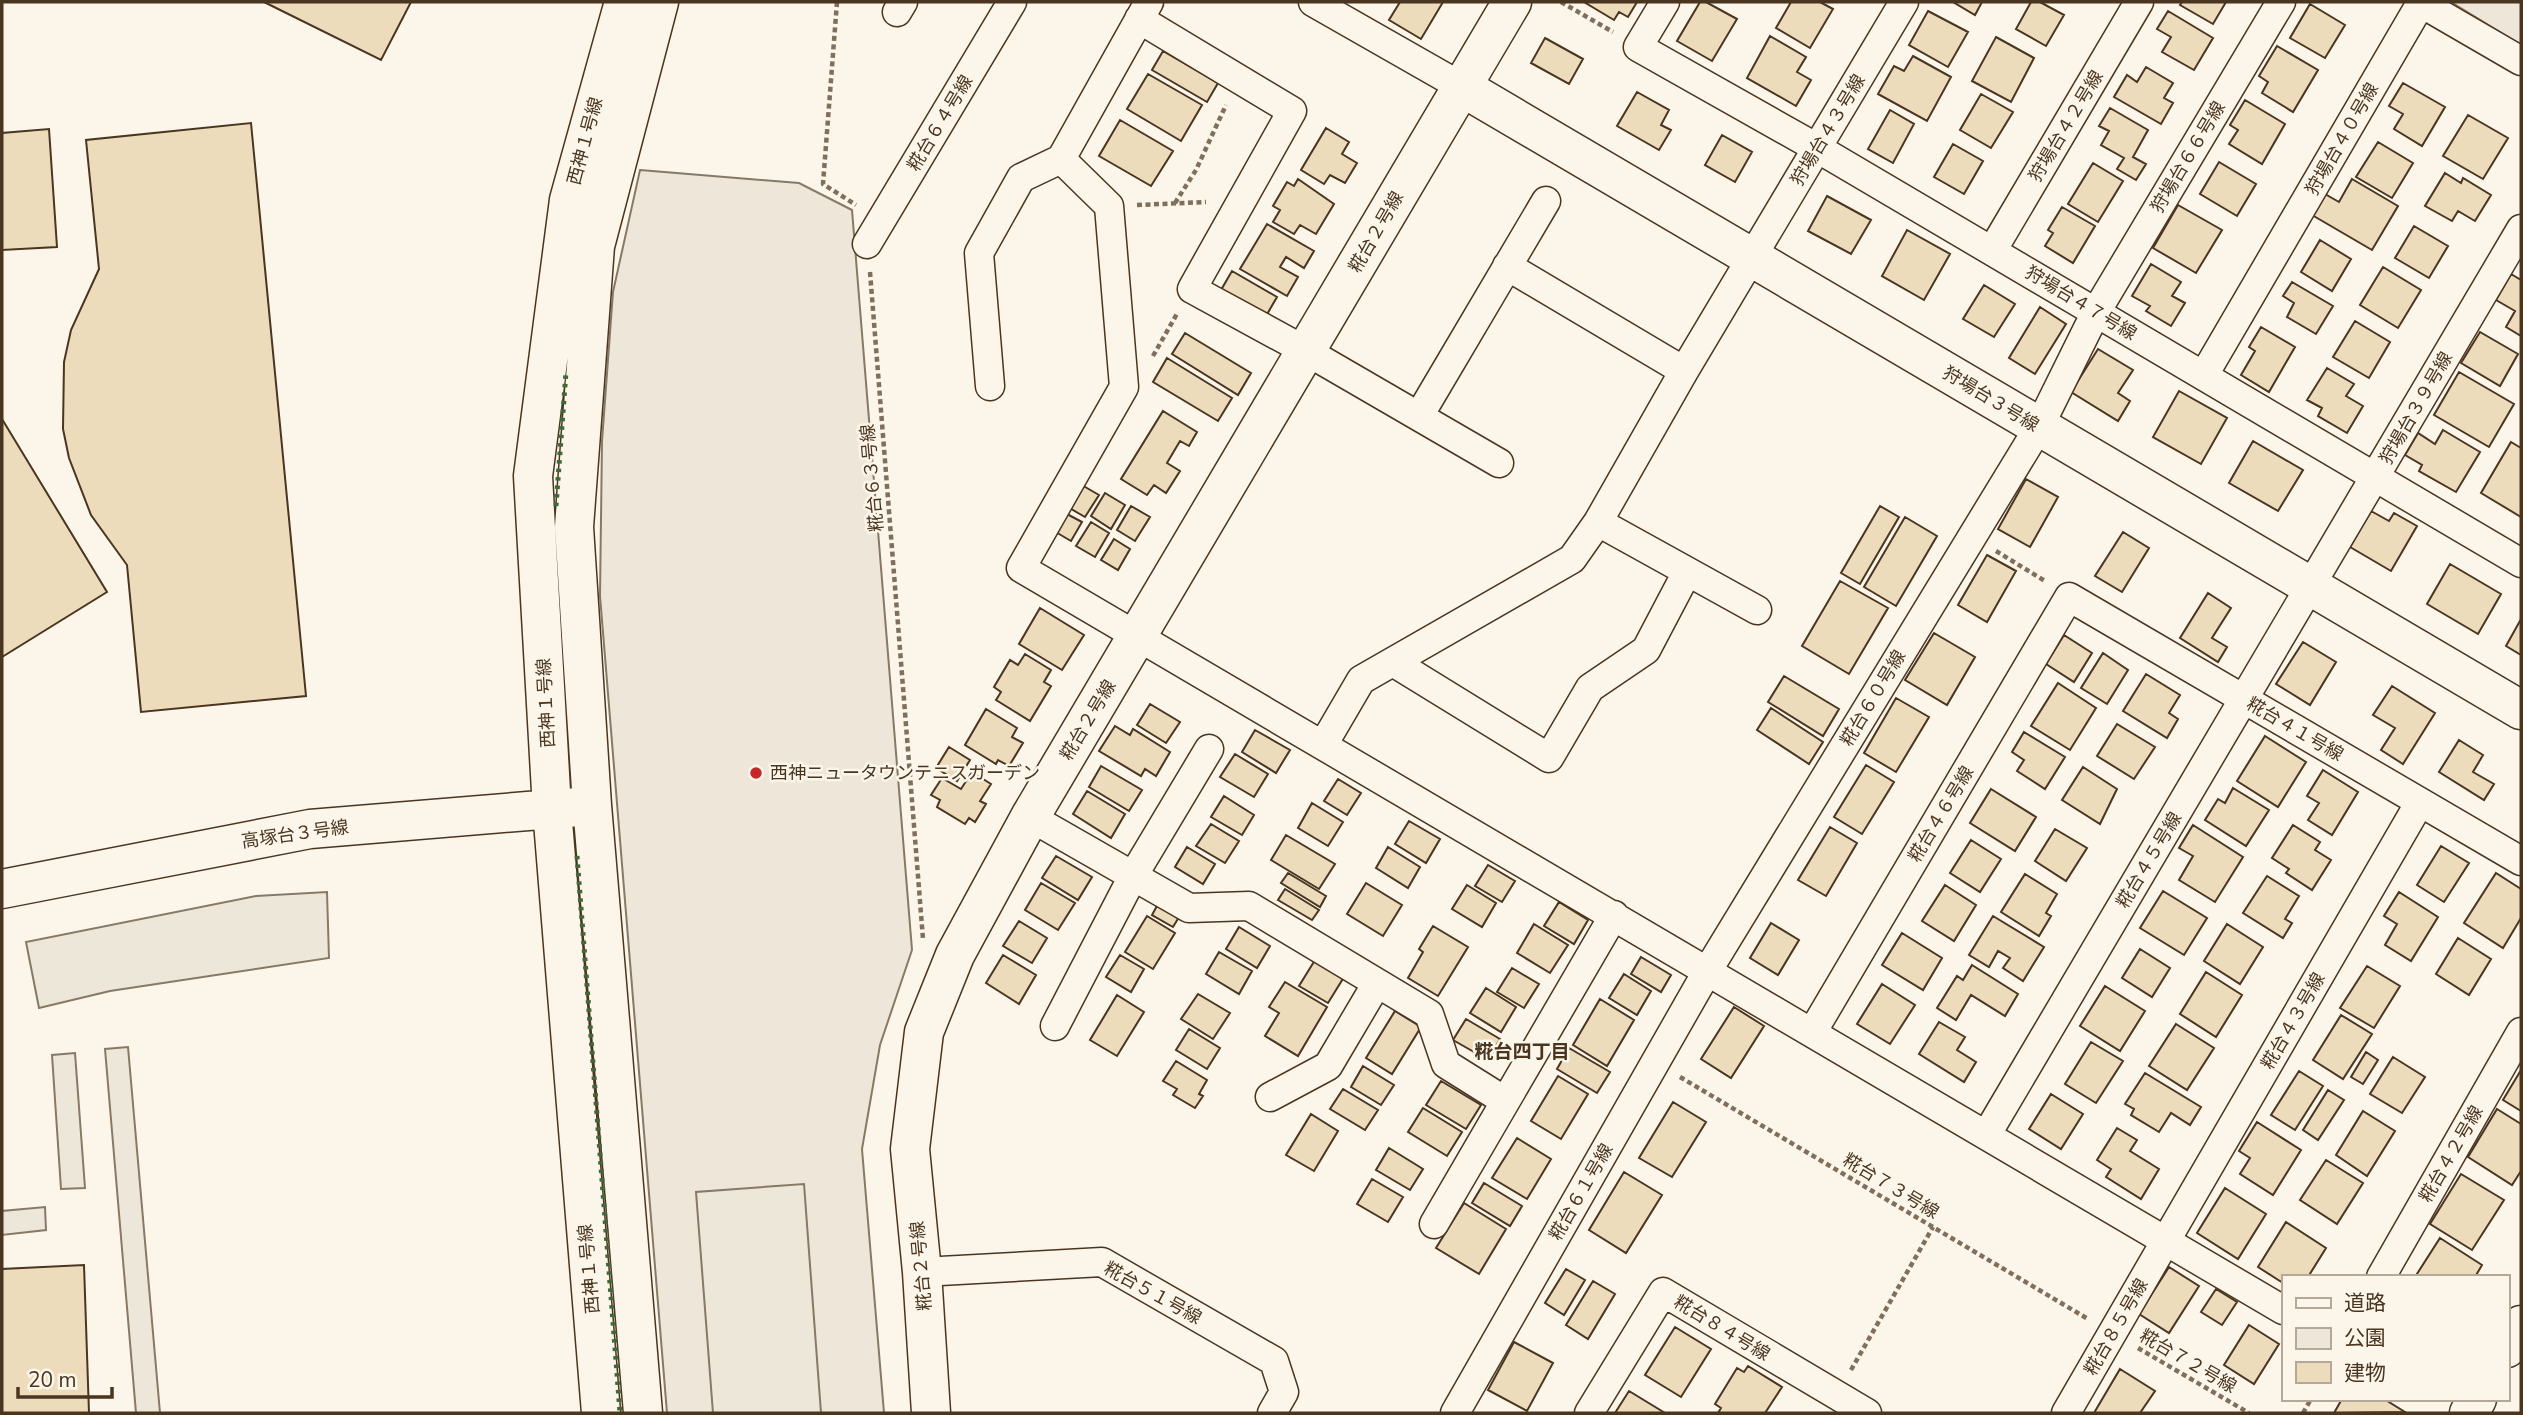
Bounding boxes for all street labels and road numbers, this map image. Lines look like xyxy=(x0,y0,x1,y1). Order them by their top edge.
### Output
street label: 狩場台４２号線 xyxy=(2023,66,2109,186)
street label: 狩場台４３号線 xyxy=(1785,70,1871,190)
street label: 糀台６４号線 xyxy=(902,71,978,175)
street label: 狩場台４０号線 xyxy=(2300,78,2384,200)
street label: 西神１号線 xyxy=(562,94,608,188)
street label: 狩場台６６号線 xyxy=(2145,97,2231,217)
street label: 糀台２号線 xyxy=(1343,187,1409,277)
street label: 狩場台４７号線 xyxy=(2021,260,2141,346)
street label: 狩場台３９号線 xyxy=(2374,347,2458,469)
street label: 狩場台３号線 xyxy=(1939,361,2043,437)
street label: 糀台６３号線 xyxy=(855,423,889,533)
street label: 糀台６０号線 xyxy=(1835,646,1911,750)
street label: 西神１号線 xyxy=(532,657,560,749)
street label: 糀台２号線 xyxy=(1055,675,1121,765)
street label: 糀台４１号線 xyxy=(2242,692,2348,766)
street label: 糀台４６号線 xyxy=(1903,762,1979,866)
street label: 糀台４５号線 xyxy=(2111,808,2187,912)
street label: 高塚台３号線 xyxy=(240,815,350,853)
street label: 糀台４３号線 xyxy=(2256,968,2330,1074)
street label: 糀台４２号線 xyxy=(2414,1101,2488,1207)
street label: 糀台６１号線 xyxy=(1544,1139,1618,1245)
street label: 糀台７３号線 xyxy=(1839,1148,1943,1224)
street label: 糀台２号線 xyxy=(905,1220,937,1312)
street label: 西神１号線 xyxy=(573,1223,605,1315)
street label: 糀台５１号線 xyxy=(1100,1256,1206,1330)
street label: 糀台８５号線 xyxy=(2079,1274,2153,1380)
street label: 糀台８４号線 xyxy=(1670,1290,1774,1366)
street label: 糀台７２号線 xyxy=(2135,1324,2241,1398)

